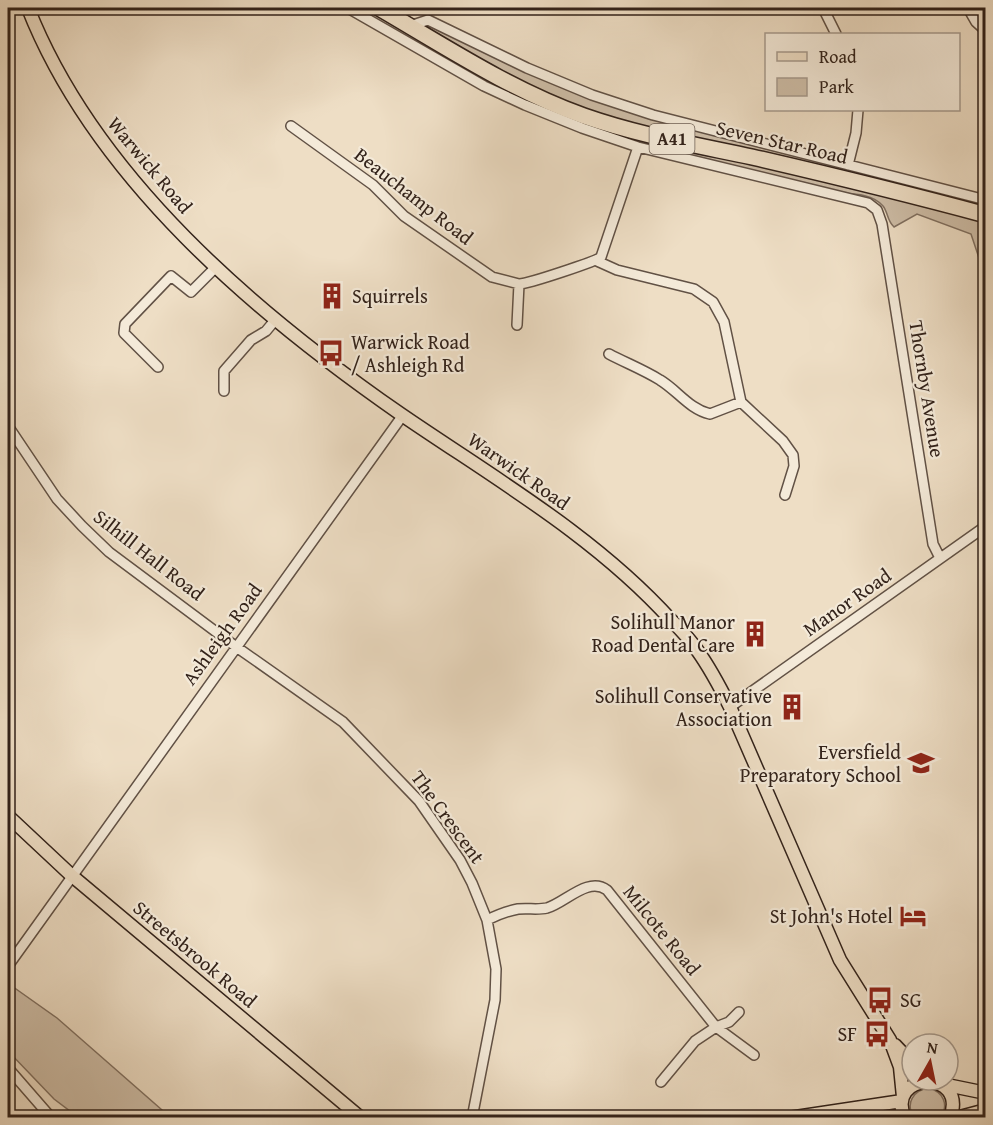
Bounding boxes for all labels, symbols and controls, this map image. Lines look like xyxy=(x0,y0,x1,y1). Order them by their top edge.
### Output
legend xyxy=(765,33,960,111)
text: Road xyxy=(819,43,857,70)
text: Park xyxy=(819,73,855,100)
street label: Warwick Road xyxy=(101,110,200,220)
street label: Seven Star Road xyxy=(713,112,851,171)
road number: A41 xyxy=(650,124,694,154)
street label: Beauchamp Road xyxy=(349,140,480,251)
building icon: Squirrels xyxy=(317,281,347,311)
place label: Squirrels xyxy=(352,281,428,310)
street label: Thornby Avenue xyxy=(902,318,953,459)
place label: Warwick Road / Ashleigh Rd xyxy=(351,327,470,379)
bus stop icon: Warwick Road / Ashleigh Rd xyxy=(316,338,346,368)
street label: Warwick Road xyxy=(462,425,576,517)
street label: Silhill Hall Road xyxy=(88,502,211,607)
street label: Manor Road xyxy=(797,560,897,643)
street label: Ashleigh Road xyxy=(175,577,269,691)
place label: Solihull Manor Road Dental Care xyxy=(592,607,735,659)
building icon: Solihull Manor Road Dental Care xyxy=(740,619,770,649)
place label: Solihull Conservative Association xyxy=(595,681,772,733)
building icon: Solihull Conservative Association xyxy=(777,692,807,722)
place label: Eversfield Preparatory School xyxy=(740,737,901,789)
school or university icon: Eversfield Preparatory School xyxy=(906,748,936,778)
street label: The Crescent xyxy=(405,764,492,869)
street label: Milcote Road xyxy=(617,878,708,982)
street label: Streetsbrook Road xyxy=(127,893,264,1014)
place label: St John's Hotel xyxy=(770,901,893,930)
hotel icon: St John's Hotel xyxy=(898,901,928,931)
bus stop icon: SG xyxy=(865,985,895,1015)
place label: SG xyxy=(900,985,922,1014)
place label: SF xyxy=(837,1019,857,1048)
bus stop icon: SF xyxy=(862,1019,892,1049)
north arrow xyxy=(900,1032,960,1092)
text: N xyxy=(925,1034,940,1060)

